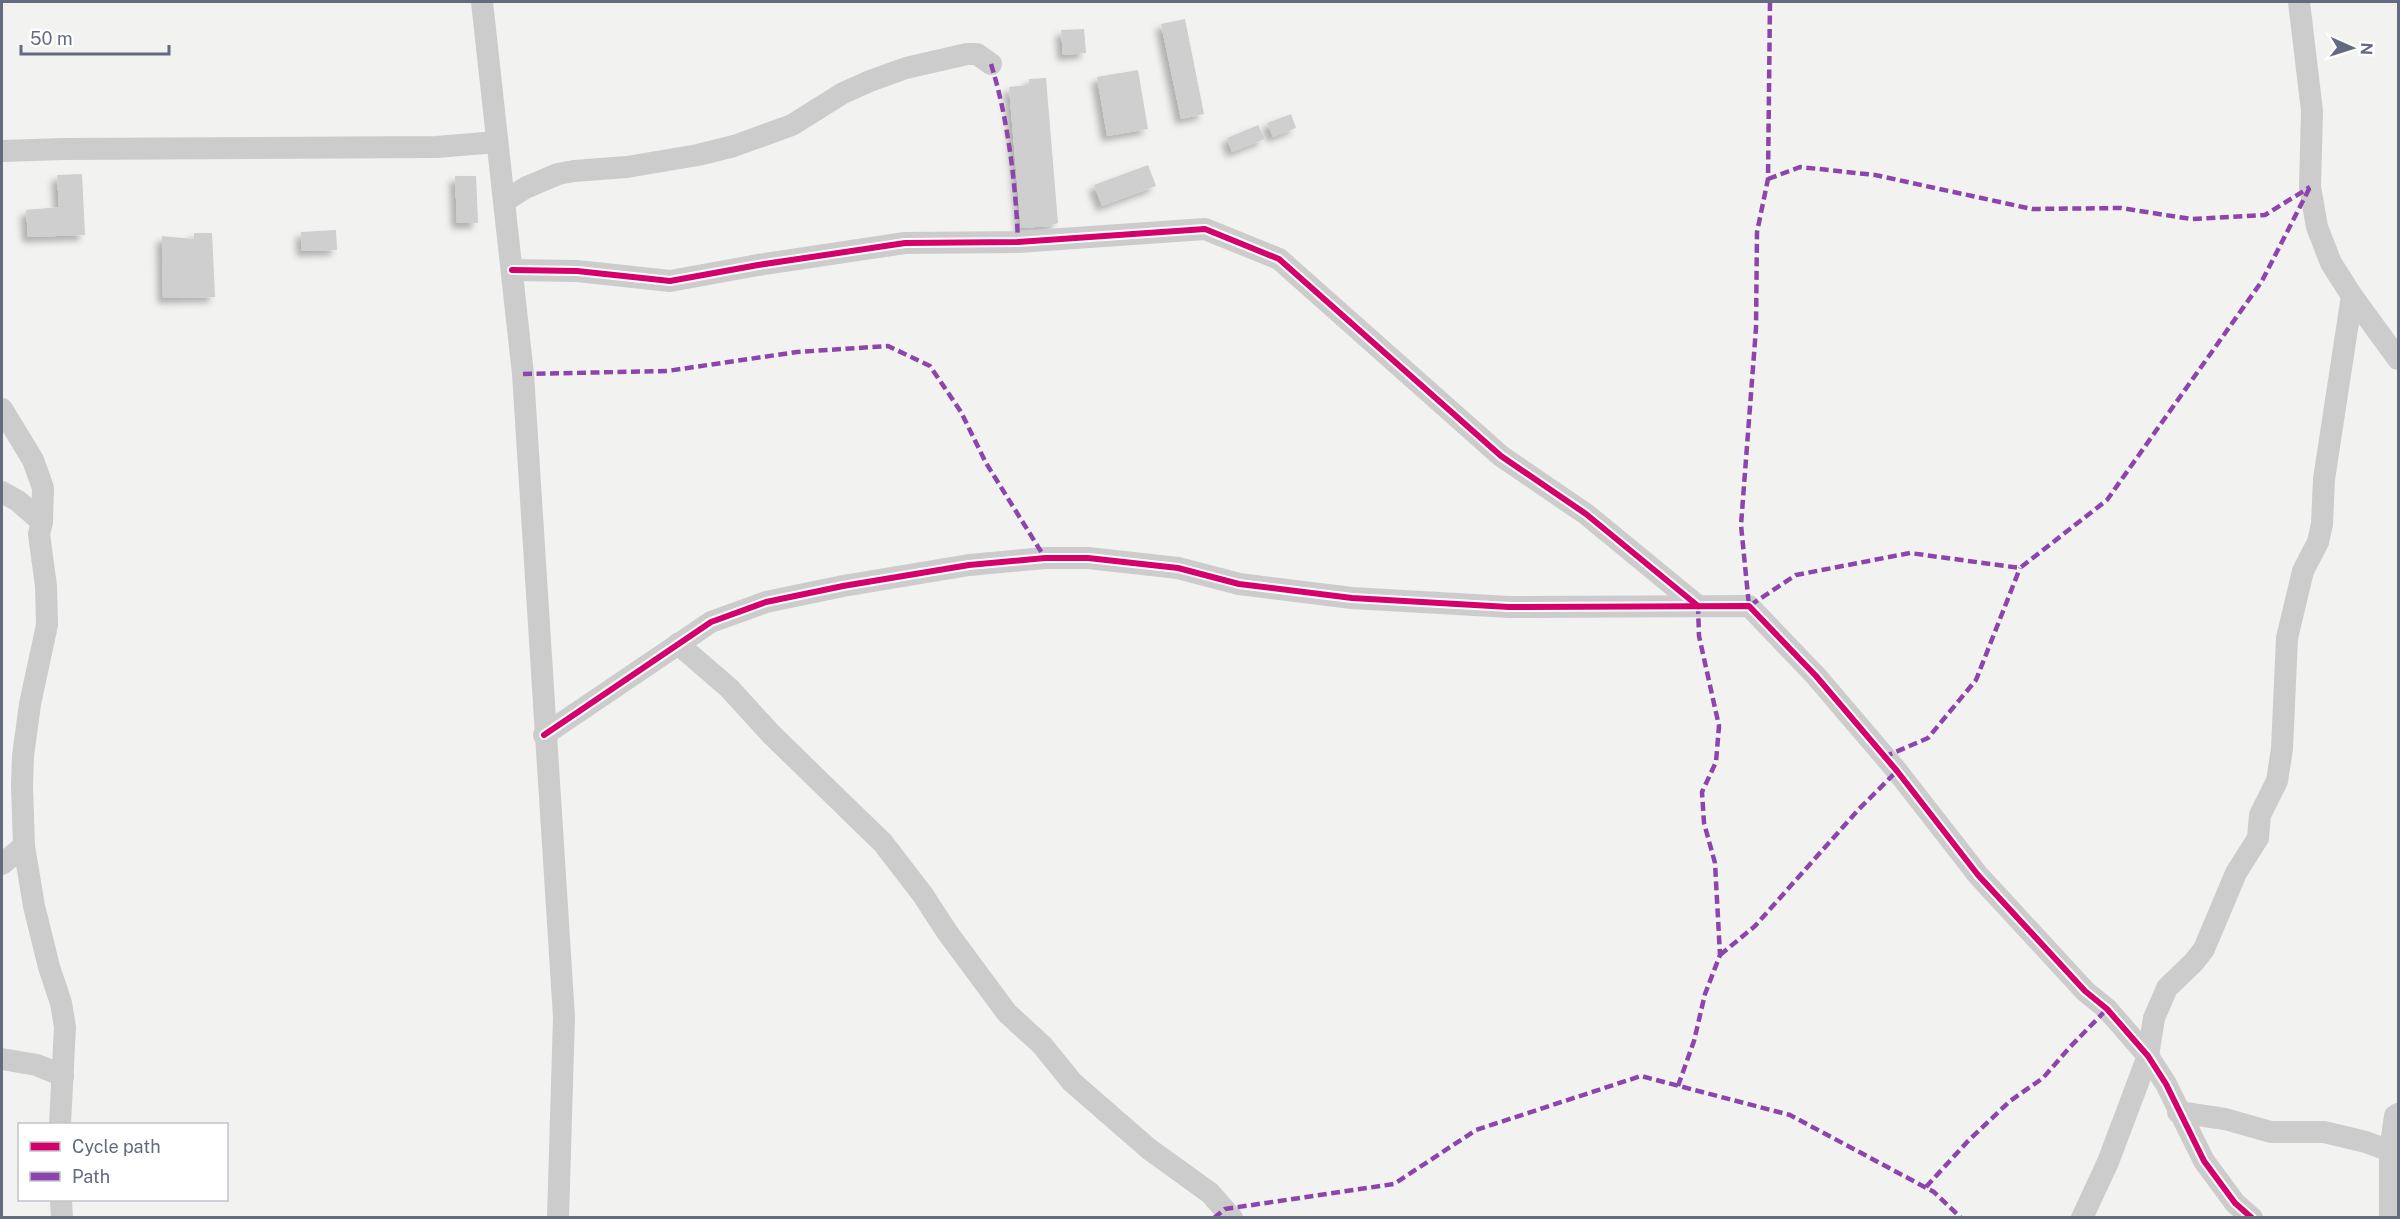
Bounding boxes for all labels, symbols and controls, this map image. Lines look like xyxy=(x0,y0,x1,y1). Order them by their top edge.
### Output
scale bar xyxy=(21,18,170,56)
north arrow xyxy=(2322,18,2382,78)
text: 50 m xyxy=(30,28,73,49)
text: N xyxy=(2357,42,2376,56)
legend xyxy=(18,1123,228,1201)
text: Cycle path xyxy=(72,1136,161,1157)
text: Path xyxy=(72,1166,110,1187)

